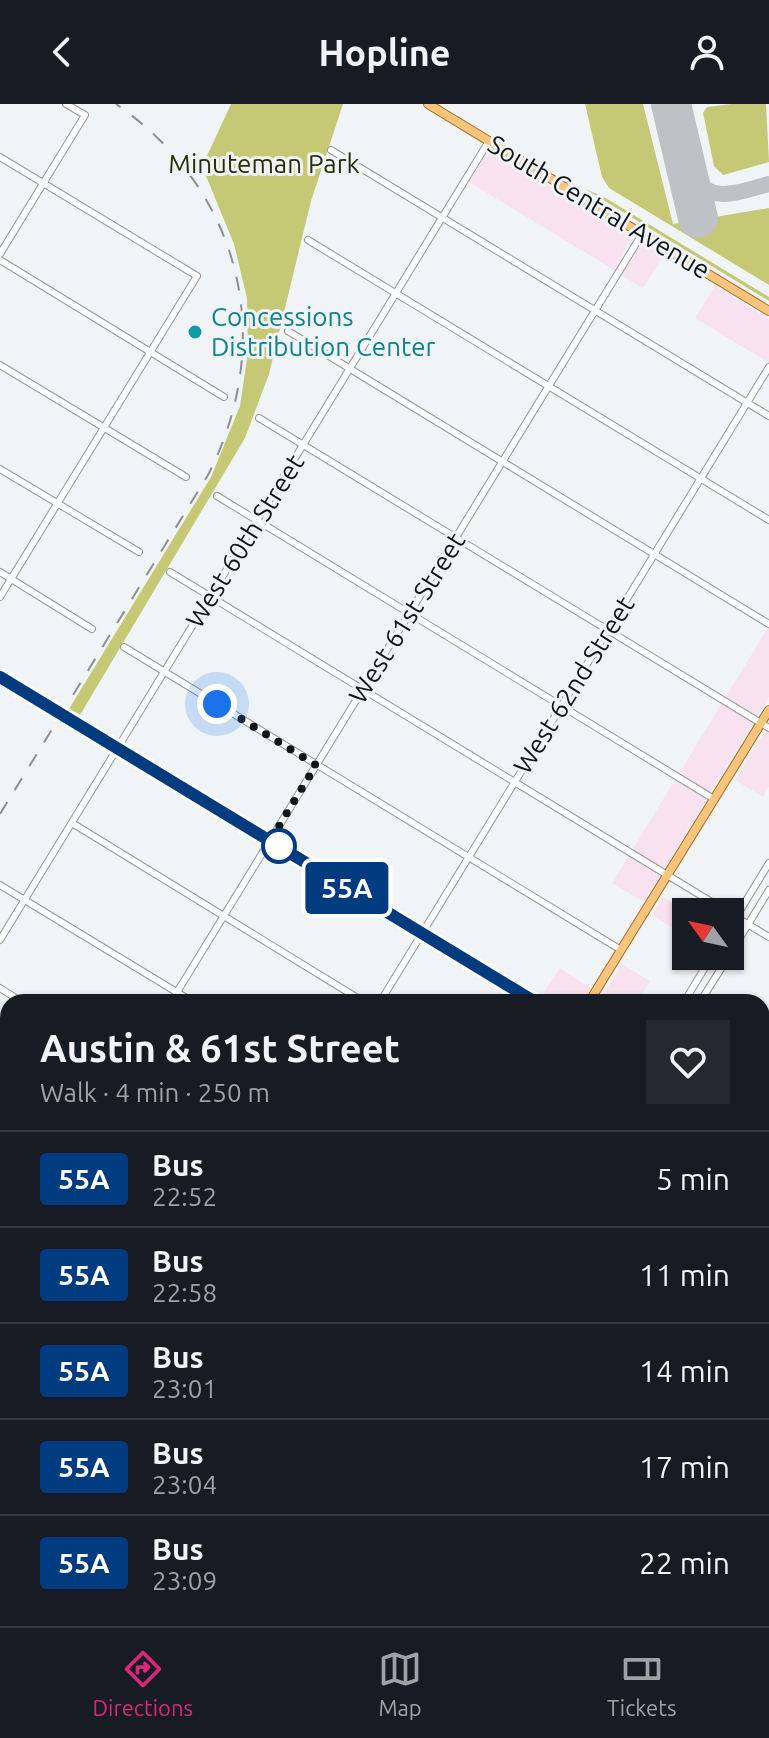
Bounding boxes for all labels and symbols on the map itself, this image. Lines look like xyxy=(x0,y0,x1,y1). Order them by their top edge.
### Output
street label: South Central Avenue xyxy=(483,129,715,284)
park label: Minuteman Park xyxy=(168,149,360,178)
place label: Concessions Distribution Center xyxy=(211,302,436,361)
marker: Concessions Distribution Center xyxy=(186,323,204,341)
street label: West 60th Street xyxy=(180,449,309,633)
street label: West 61st Street xyxy=(343,527,471,708)
street label: West 62nd Street xyxy=(507,591,640,779)
your location xyxy=(197,684,237,724)
unlabelled marker xyxy=(262,829,296,863)
line badge: 55A xyxy=(301,862,393,914)
north arrow xyxy=(672,898,744,970)

